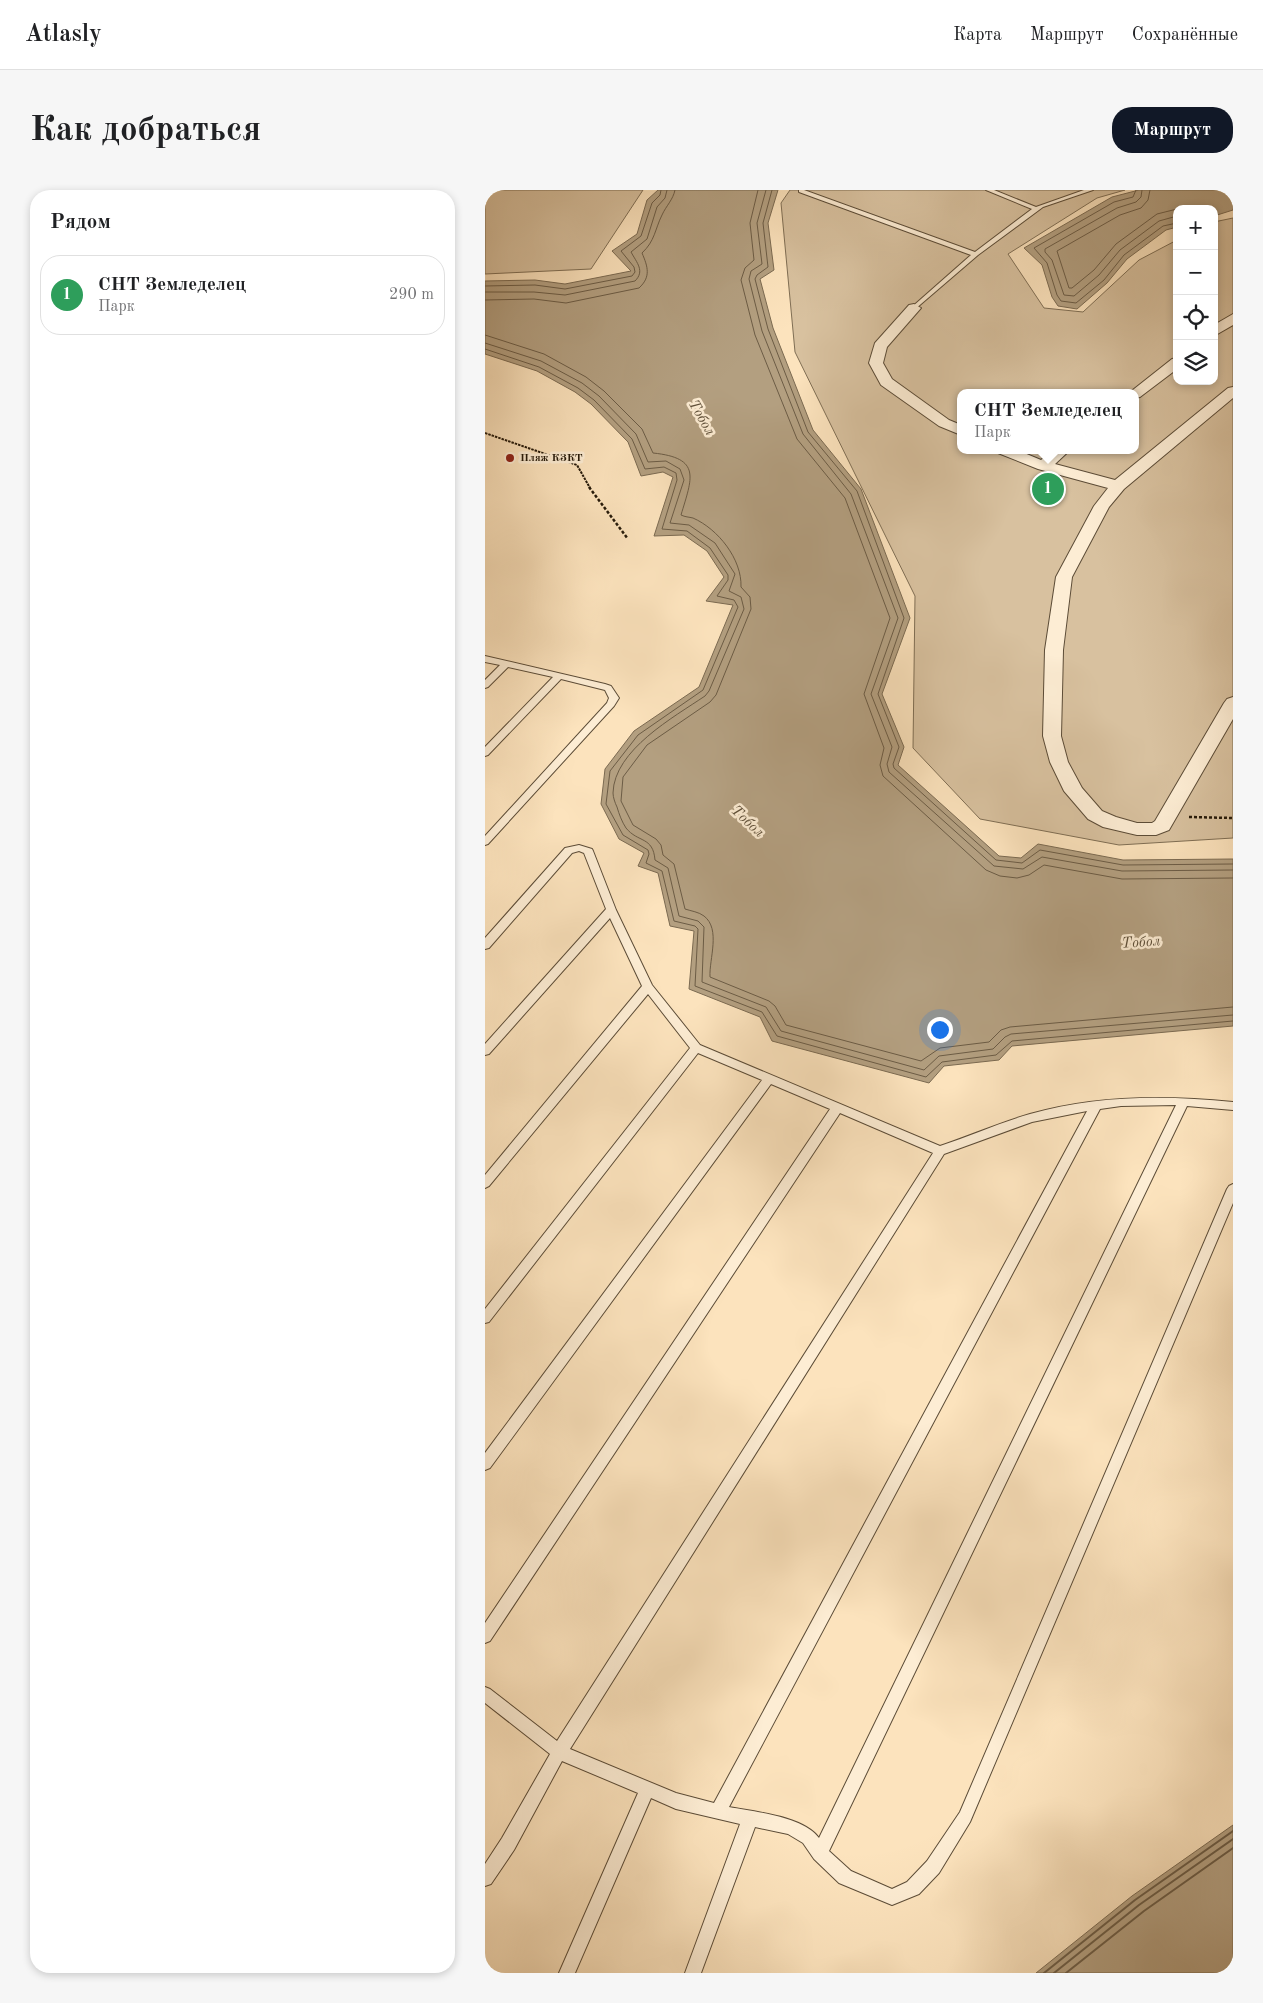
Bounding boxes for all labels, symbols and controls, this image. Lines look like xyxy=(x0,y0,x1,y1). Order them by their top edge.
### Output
text: Atlasly xyxy=(25,23,102,47)
text: Карта xyxy=(953,26,1002,44)
text: Маршрут xyxy=(1030,26,1104,44)
text: Сохранённые xyxy=(1132,26,1238,44)
button: Маршрут xyxy=(1112,107,1233,153)
text: Как добраться xyxy=(30,113,261,148)
map controls xyxy=(1173,205,1218,385)
button: + xyxy=(1173,205,1218,250)
text: Рядом xyxy=(50,212,111,233)
button: − xyxy=(1173,250,1218,295)
text: СНТ Земледелец xyxy=(98,276,246,295)
text: 1 xyxy=(62,287,72,303)
text: 290 m xyxy=(389,287,434,303)
button: locate xyxy=(1173,295,1218,340)
text: Парк xyxy=(98,299,135,315)
button: layers xyxy=(1173,340,1218,385)
popup xyxy=(957,389,1139,454)
water label: Тобол xyxy=(685,397,718,439)
text: СНТ Земледелец xyxy=(974,402,1122,421)
text: Парк xyxy=(974,425,1011,441)
marker: Пляж КЗКТ xyxy=(504,452,516,464)
place label: Пляж КЗКТ xyxy=(520,453,583,464)
pin: 1 xyxy=(1032,470,1064,508)
water label: Тобол xyxy=(728,803,767,841)
water label: Тобол xyxy=(1121,933,1161,952)
your location xyxy=(927,1017,953,1043)

